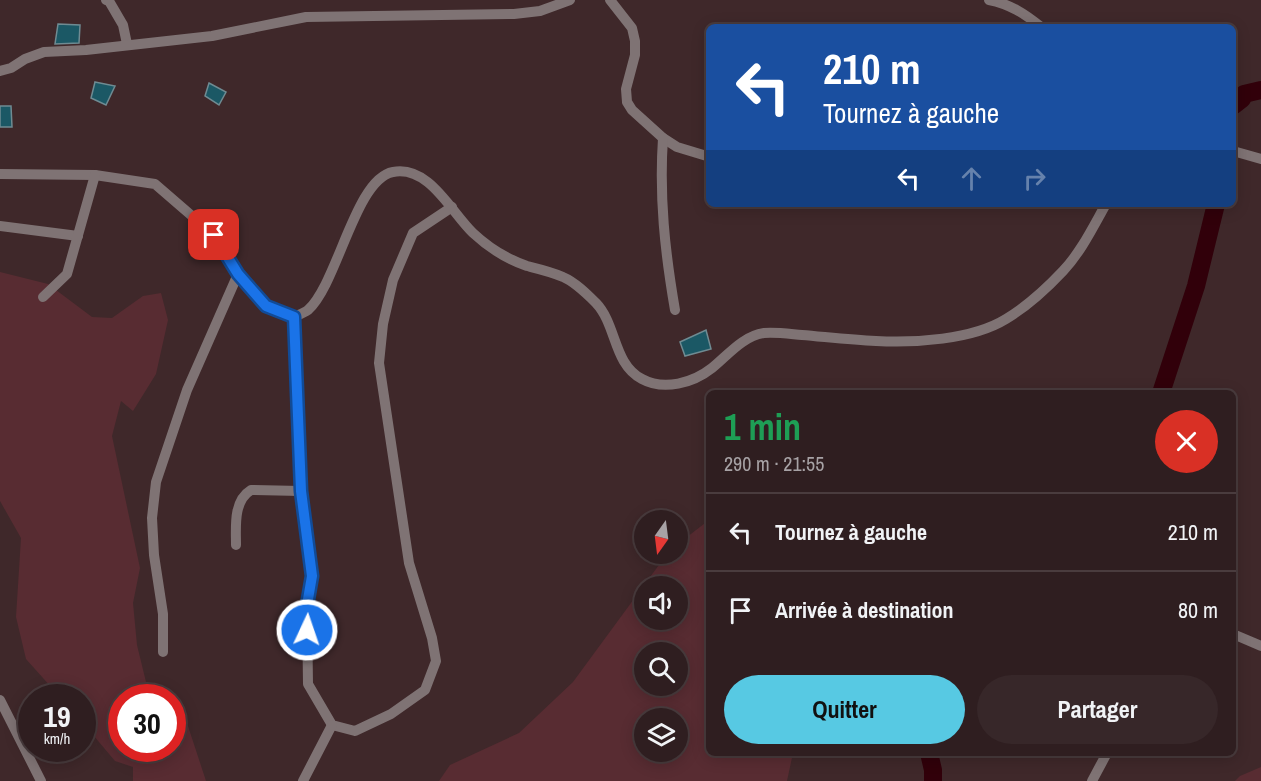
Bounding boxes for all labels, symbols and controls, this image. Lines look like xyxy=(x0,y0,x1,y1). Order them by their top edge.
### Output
text: 210 m xyxy=(823,41,921,97)
icon: left xyxy=(724,48,802,126)
text: Tournez à gauche xyxy=(823,95,999,131)
icon: left xyxy=(892,162,925,195)
icon: ahead xyxy=(955,162,988,195)
icon: right xyxy=(1018,162,1051,195)
pin xyxy=(188,209,239,260)
icon: arrive xyxy=(197,218,230,251)
text: 1 min xyxy=(724,403,801,451)
button: close xyxy=(1155,410,1218,473)
text: 290 m · 21:55 xyxy=(724,450,824,477)
north arrow xyxy=(634,510,688,564)
map controls xyxy=(634,510,688,762)
icon: left xyxy=(724,516,757,549)
text: Tournez à gauche xyxy=(775,517,927,547)
text: 210 m xyxy=(1168,517,1218,547)
button: sound xyxy=(634,576,688,630)
icon: arrive xyxy=(724,594,757,627)
text: Arrivée à destination xyxy=(775,595,953,625)
text: 80 m xyxy=(1178,595,1218,625)
position arrow xyxy=(275,598,339,662)
button: search xyxy=(634,642,688,696)
button: Quitter xyxy=(724,675,965,744)
button: Partager xyxy=(977,675,1218,744)
speed limit sign: 30 xyxy=(108,684,186,762)
text: 19 xyxy=(43,696,71,736)
button: layers xyxy=(634,708,688,762)
text: km/h xyxy=(44,728,70,749)

